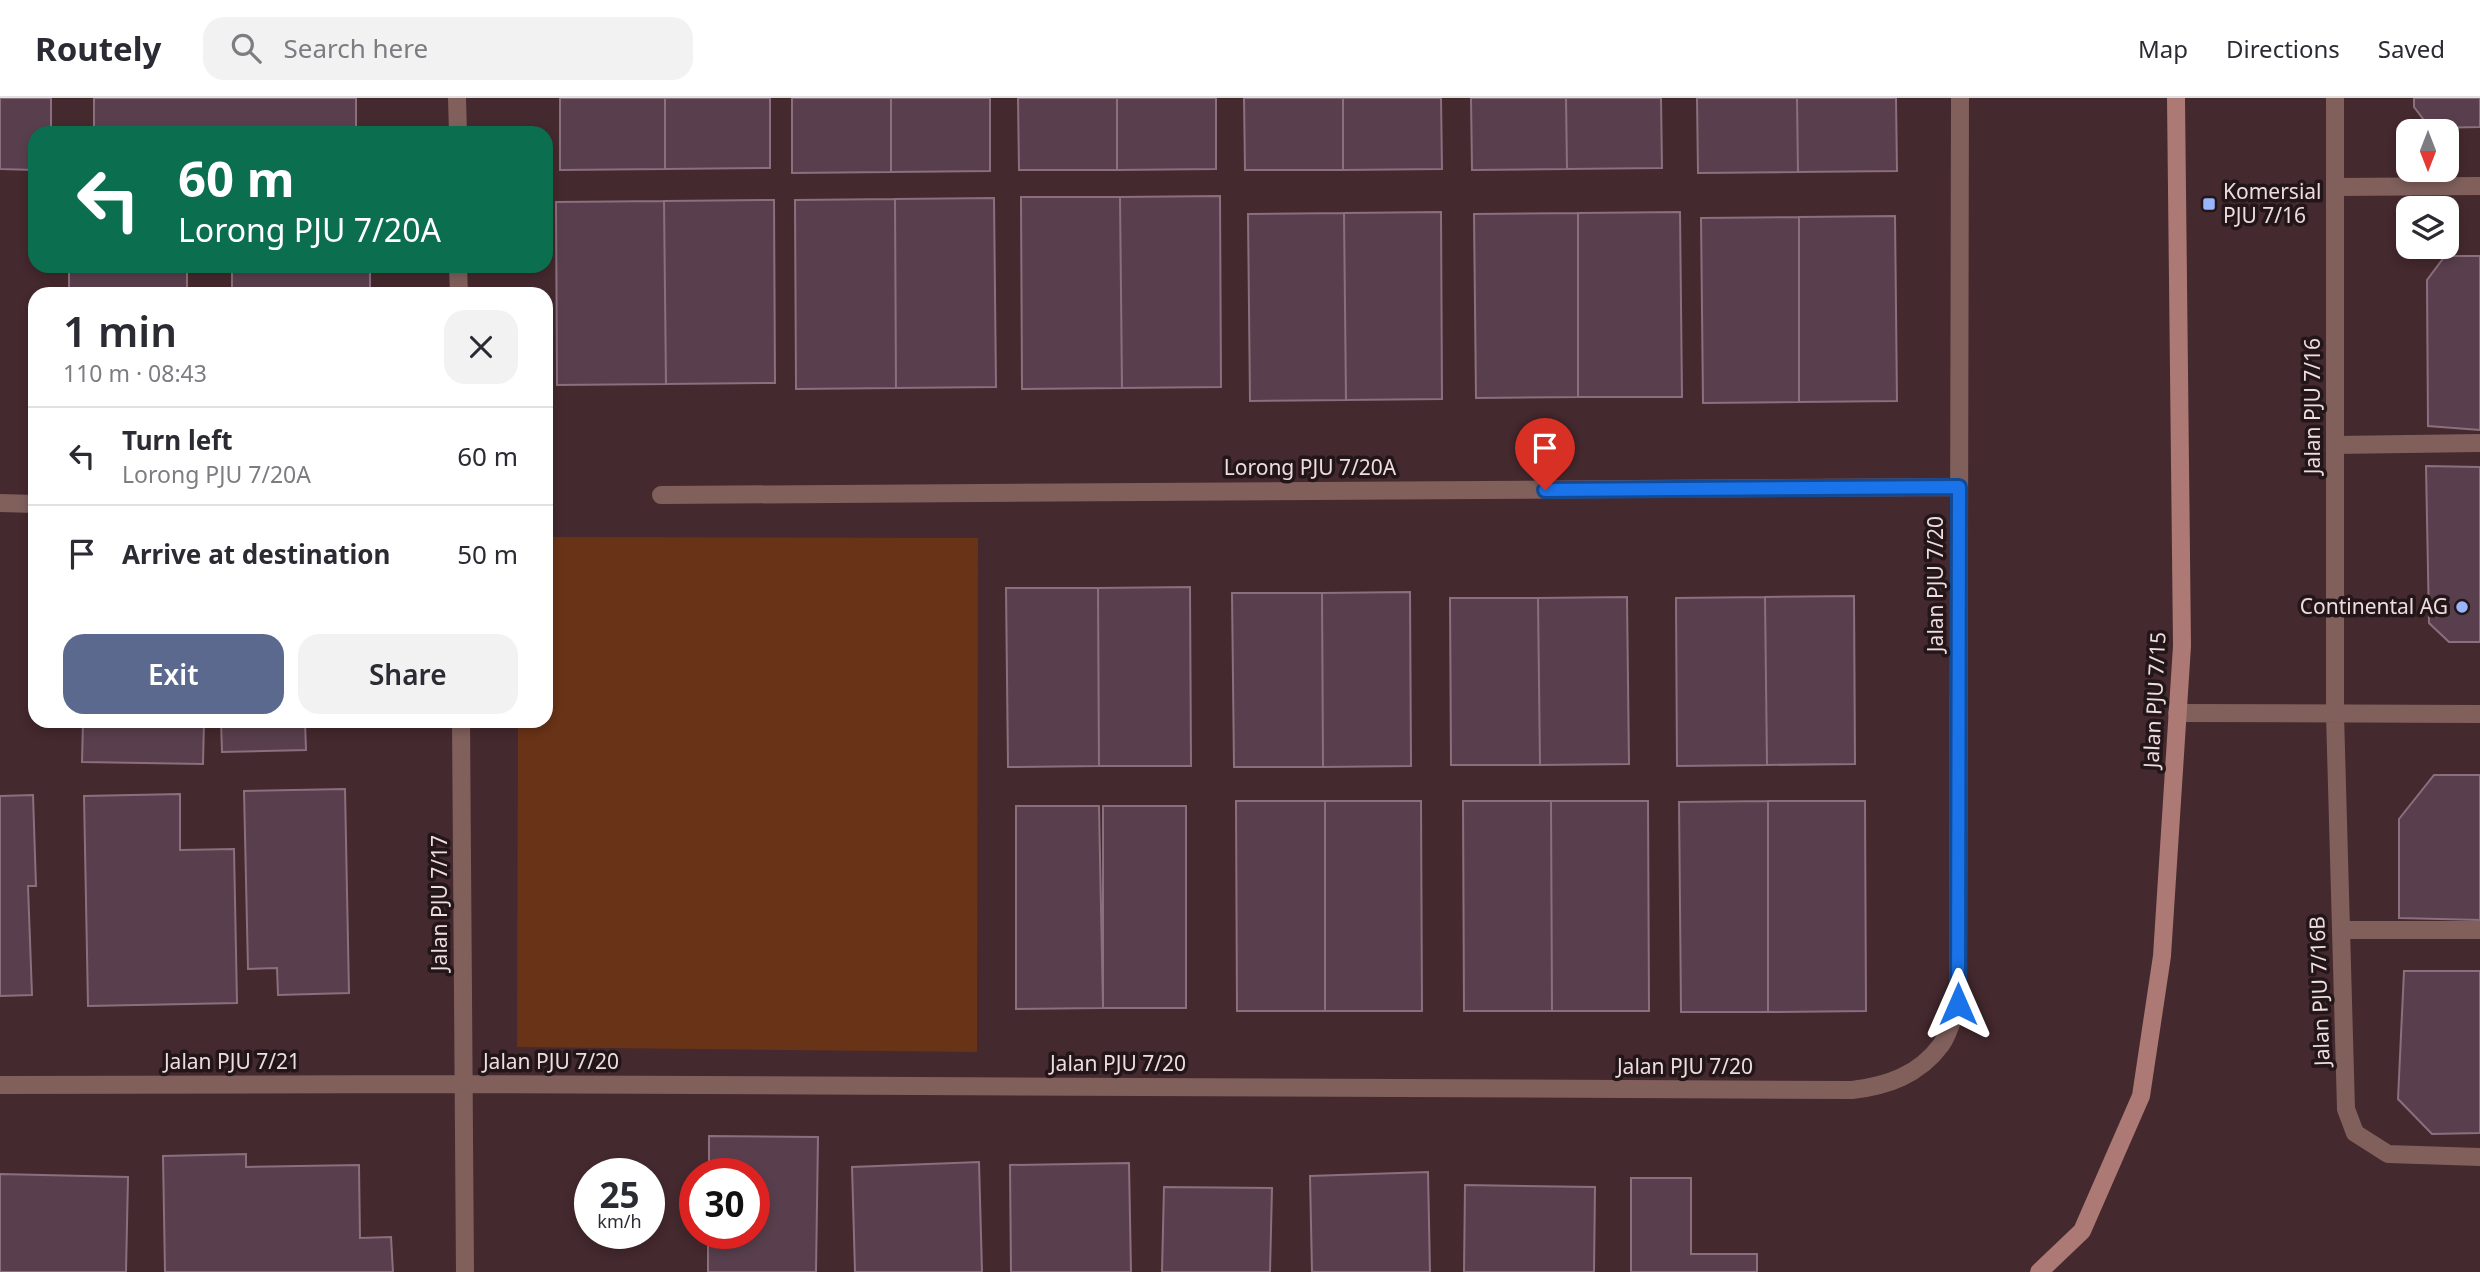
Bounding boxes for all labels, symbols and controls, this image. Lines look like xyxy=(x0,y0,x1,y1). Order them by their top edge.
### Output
search box xyxy=(203,17,693,80)
text: Routely xyxy=(35,26,161,71)
icon: search xyxy=(227,29,265,67)
text: Search here xyxy=(283,30,428,66)
text: Map xyxy=(2138,32,2188,65)
text: Directions xyxy=(2226,32,2340,65)
text: Saved xyxy=(2378,32,2445,65)
north arrow xyxy=(2396,119,2459,182)
map controls xyxy=(2396,119,2459,259)
text: 60 m xyxy=(178,145,295,211)
icon: left xyxy=(63,154,154,245)
place label: Komersial PJU 7/16 xyxy=(2223,177,2322,229)
marker: Komersial PJU 7/16 xyxy=(2201,196,2217,212)
button: layers xyxy=(2396,196,2459,259)
text: Lorong PJU 7/20A xyxy=(178,208,441,251)
text: 1 min xyxy=(63,302,177,359)
button: close xyxy=(444,310,518,384)
street label: Jalan PJU 7/16 xyxy=(2298,338,2326,476)
text: 110 m · 08:43 xyxy=(63,357,207,389)
pin xyxy=(1515,418,1575,490)
text: Turn left xyxy=(122,422,233,458)
icon: arrive xyxy=(1526,429,1564,467)
icon: left xyxy=(63,437,101,475)
text: 60 m xyxy=(457,438,518,474)
street label: Lorong PJU 7/20A xyxy=(1224,453,1397,481)
text: Lorong PJU 7/20A xyxy=(122,458,311,490)
street label: Jalan PJU 7/20 xyxy=(1921,516,1949,654)
icon: arrive xyxy=(63,535,101,573)
text: Arrive at destination xyxy=(122,536,391,572)
text: 50 m xyxy=(457,536,518,572)
place label: Continental AG xyxy=(2300,592,2448,620)
marker: Continental AG xyxy=(2454,599,2470,615)
street label: Jalan PJU 7/15 xyxy=(2136,631,2172,771)
button: Exit xyxy=(63,634,284,714)
button: Share xyxy=(298,634,518,714)
street label: Jalan PJU 7/17 xyxy=(425,835,453,973)
street label: Jalan PJU 7/16B xyxy=(2302,916,2336,1068)
position arrow xyxy=(1921,967,1995,1041)
street label: Jalan PJU 7/21 xyxy=(162,1047,300,1075)
street label: Jalan PJU 7/20 xyxy=(481,1047,619,1075)
street label: Jalan PJU 7/20 xyxy=(1048,1049,1186,1077)
street label: Jalan PJU 7/20 xyxy=(1615,1052,1753,1080)
speed limit sign: 30 xyxy=(679,1158,770,1249)
text: 25 xyxy=(599,1171,640,1218)
text: km/h xyxy=(597,1209,642,1233)

